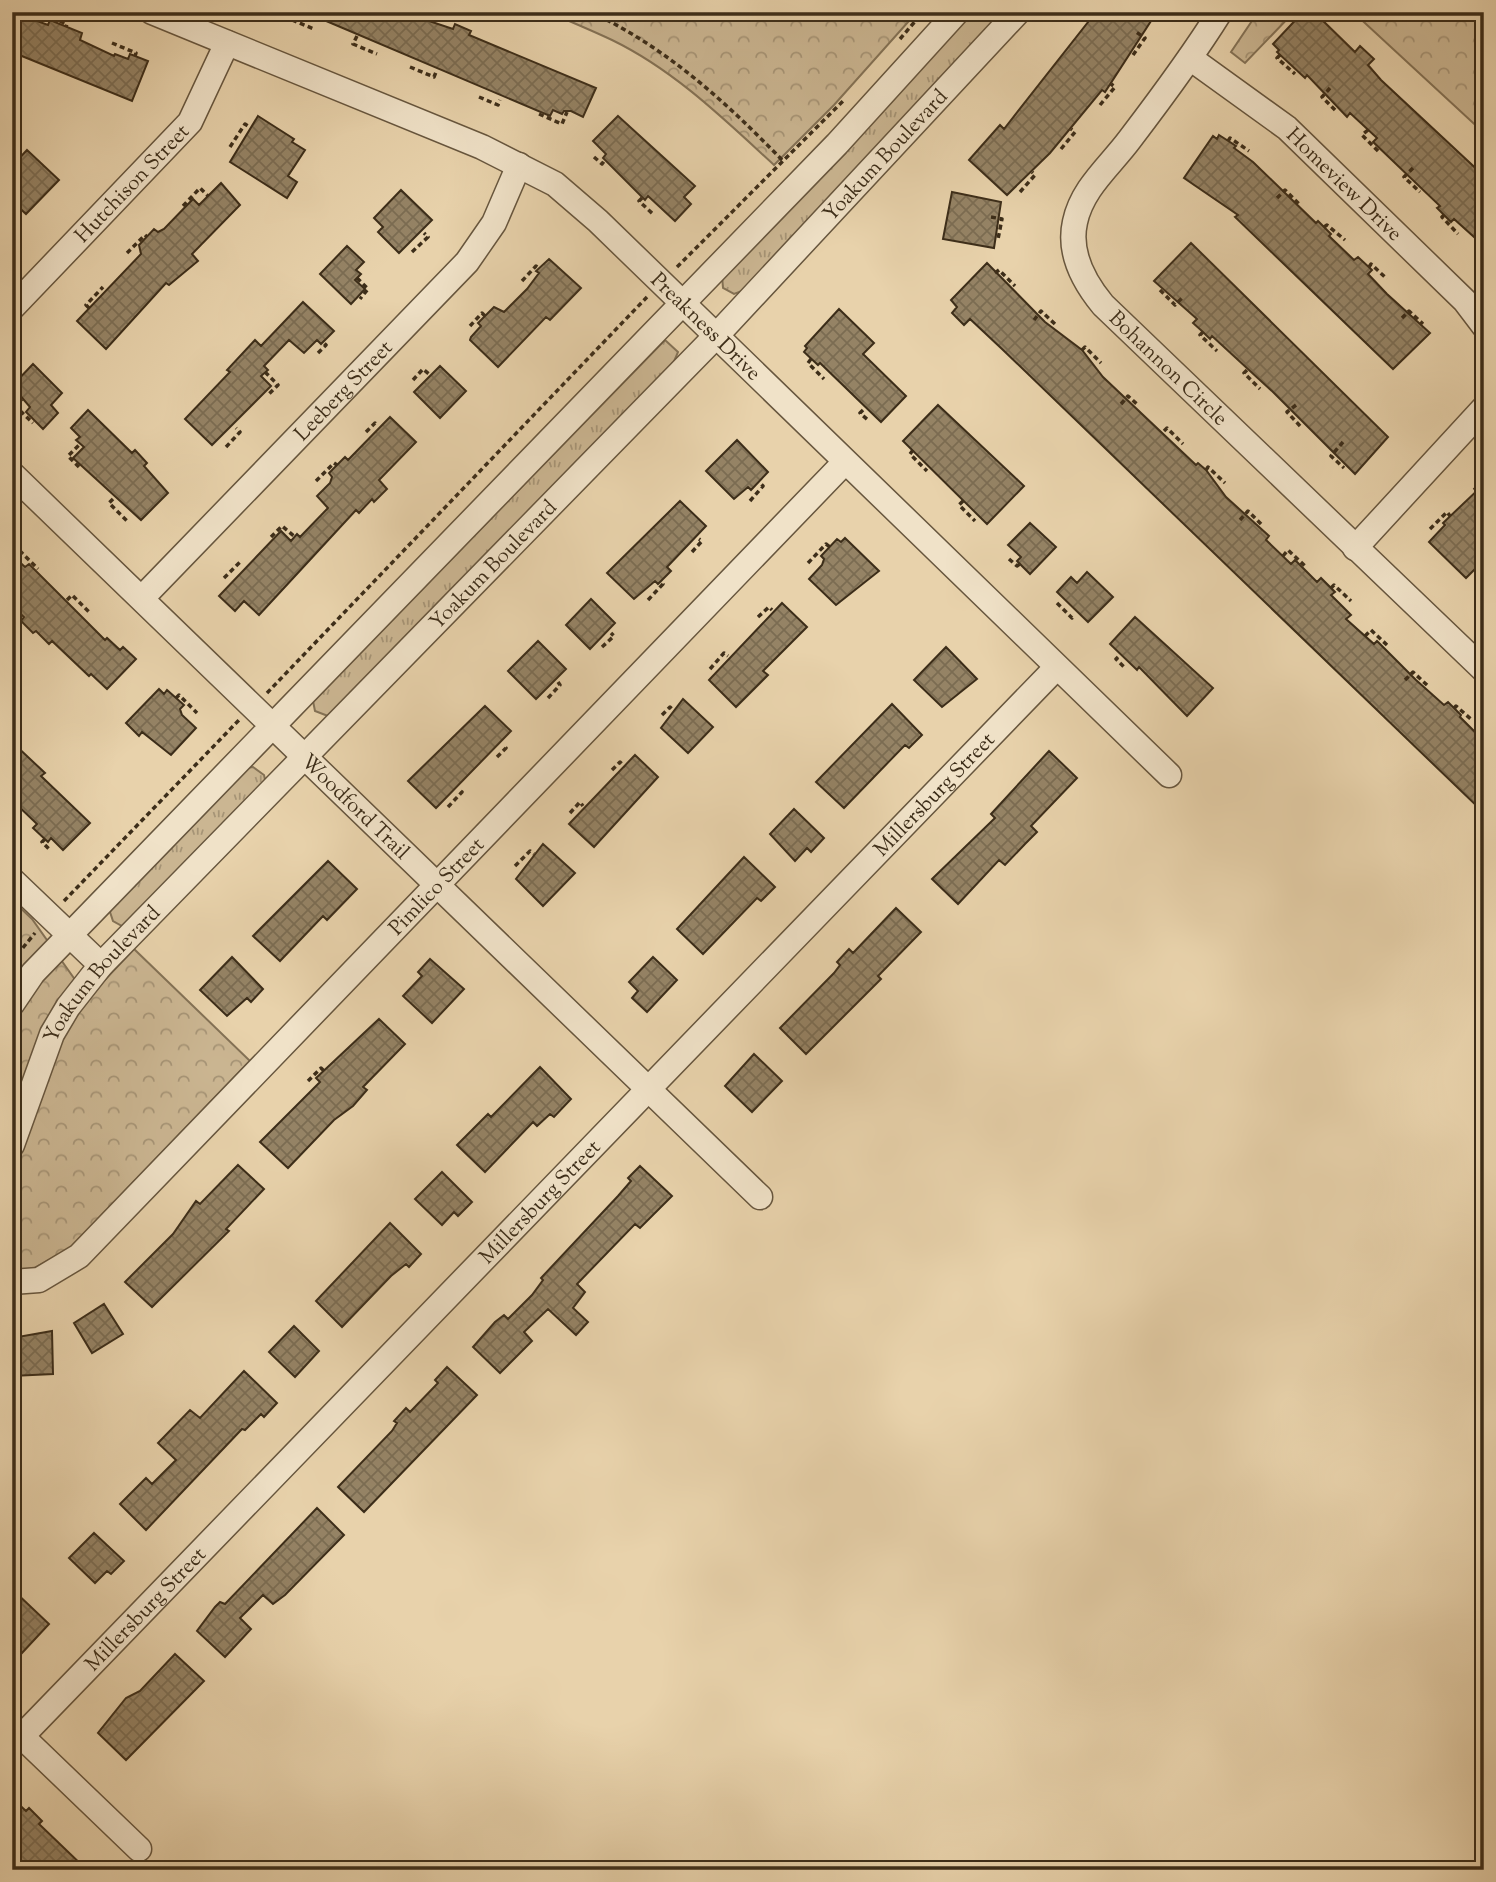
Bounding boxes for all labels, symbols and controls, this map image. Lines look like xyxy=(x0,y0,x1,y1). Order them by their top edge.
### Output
street label: Yoakum Boulevard xyxy=(817,83,956,229)
street label: Hutchison Street xyxy=(69,118,197,251)
street label: Homeview Drive xyxy=(1278,122,1408,249)
street label: Preakness Drive xyxy=(643,267,767,388)
street label: Bohannon Circle xyxy=(1101,305,1234,434)
street label: Leeberg Street xyxy=(288,334,400,449)
street label: Yoakum Boulevard xyxy=(423,494,565,638)
street label: Millersburg Street xyxy=(868,727,1003,865)
street label: Woodford Trail xyxy=(293,748,416,868)
street label: Pimlico Street xyxy=(383,831,492,943)
street label: Yoakum Boulevard xyxy=(37,899,168,1047)
street label: Millersburg Street xyxy=(473,1134,608,1272)
street label: Millersburg Street xyxy=(79,1541,214,1679)

